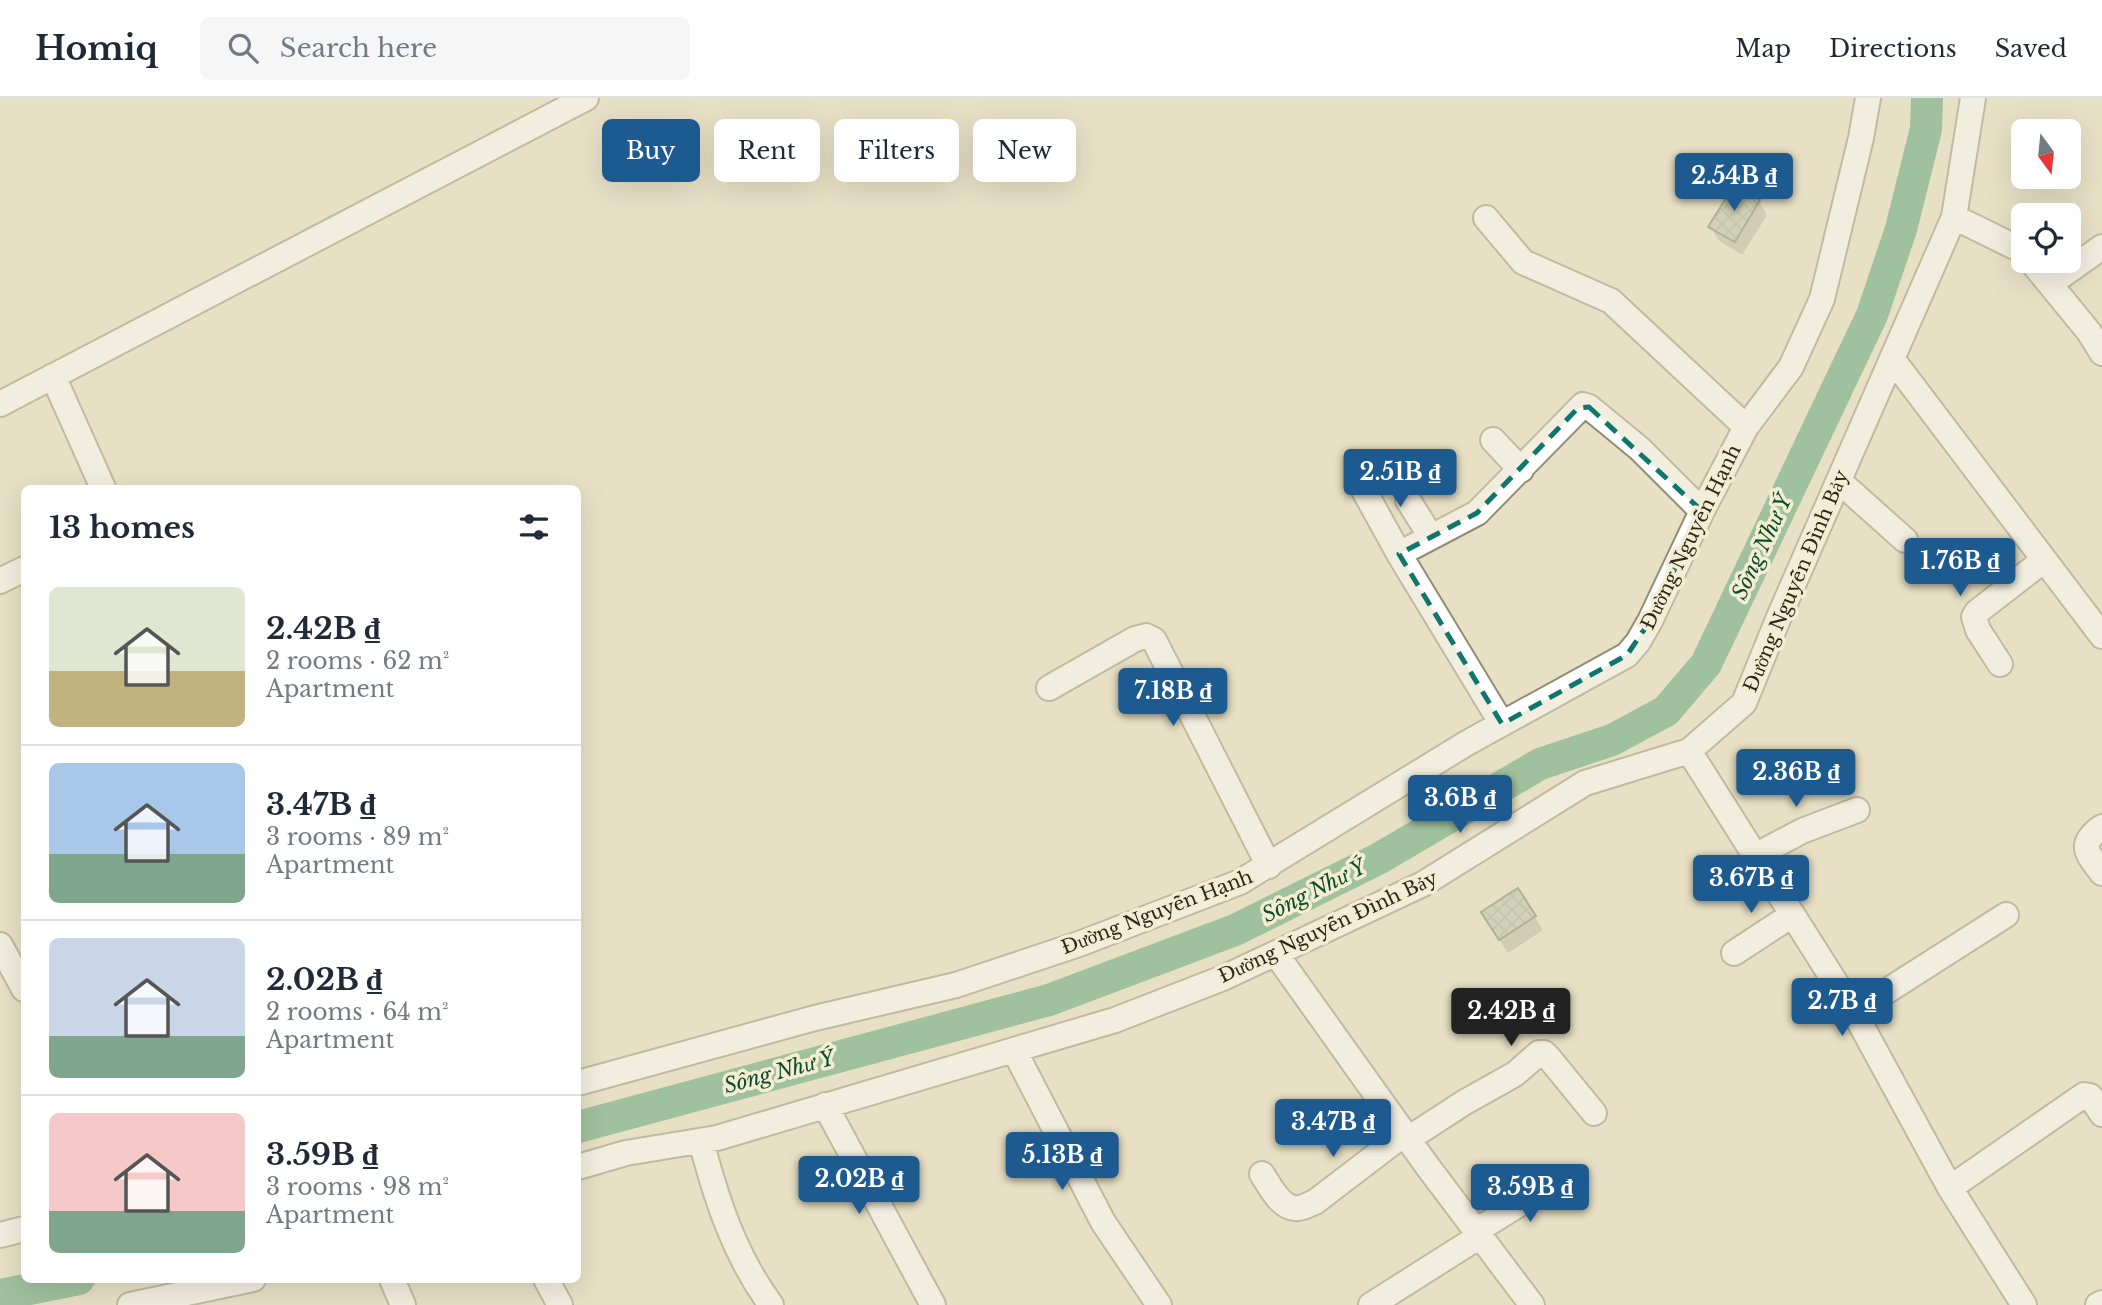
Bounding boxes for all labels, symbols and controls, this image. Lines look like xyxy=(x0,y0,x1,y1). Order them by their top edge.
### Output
search box xyxy=(200,17,690,80)
text: Homiq xyxy=(35,28,158,69)
icon: search xyxy=(224,29,262,67)
text: Search here xyxy=(280,32,437,64)
text: Map xyxy=(1735,34,1791,63)
text: Directions xyxy=(1829,34,1957,63)
text: Saved xyxy=(1995,34,2067,63)
chip: Buy xyxy=(602,119,700,182)
chip: Rent xyxy=(714,119,820,182)
chip: Filters xyxy=(834,119,959,182)
chip: New xyxy=(973,119,1076,182)
north arrow xyxy=(2011,119,2081,189)
map controls xyxy=(2011,119,2081,273)
pin: 2.54B ₫ xyxy=(1669,153,1799,213)
text: 2.54B ₫ xyxy=(1691,162,1777,190)
button: locate xyxy=(2011,203,2081,273)
street label: Đường Nguyễn Hạnh xyxy=(1636,441,1746,633)
pin: 2.51B ₫ xyxy=(1335,450,1465,509)
text: 2.51B ₫ xyxy=(1360,458,1440,486)
street label: Đường Nguyễn Đình Bảy xyxy=(1739,467,1853,695)
water label: Sông Như Ý xyxy=(1726,488,1799,604)
icon: filters xyxy=(515,508,553,546)
text: 13 homes xyxy=(49,509,195,546)
pin: 1.76B ₫ xyxy=(1895,538,2025,598)
text: 1.76B ₫ xyxy=(1920,547,2000,575)
text: 2.42B ₫ xyxy=(266,610,380,647)
icon: home xyxy=(105,615,189,699)
text: 2 rooms · 62 m² xyxy=(266,647,449,675)
pin: 7.18B ₫ xyxy=(1108,668,1238,728)
text: Apartment xyxy=(266,675,394,703)
text: 7.18B ₫ xyxy=(1134,677,1212,705)
pin: 2.36B ₫ xyxy=(1731,750,1861,809)
text: 2.36B ₫ xyxy=(1752,758,1840,786)
pin: 3.6B ₫ xyxy=(1403,776,1517,835)
text: 3.6B ₫ xyxy=(1424,784,1496,812)
text: 3.47B ₫ xyxy=(266,786,376,823)
icon: home xyxy=(105,791,189,875)
text: 3 rooms · 89 m² xyxy=(266,823,449,851)
text: Apartment xyxy=(266,851,394,879)
water label: Sông Như Ý xyxy=(1258,853,1372,928)
pin: 3.67B ₫ xyxy=(1686,856,1816,915)
text: 3.67B ₫ xyxy=(1709,864,1793,892)
street label: Đường Nguyễn Hạnh xyxy=(1058,865,1256,959)
street label: Đường Nguyễn Đình Bảy xyxy=(1215,866,1441,988)
text: 2.02B ₫ xyxy=(266,961,382,998)
icon: home xyxy=(105,966,189,1050)
pin: 2.7B ₫ xyxy=(1785,978,1899,1038)
text: 2.7B ₫ xyxy=(1808,987,1876,1015)
pin: 2.42B ₫ xyxy=(1446,988,1576,1048)
text: 2.42B ₫ xyxy=(1467,997,1555,1025)
text: 2 rooms · 64 m² xyxy=(266,998,449,1026)
text: Apartment xyxy=(266,1026,394,1054)
water label: Sông Như Ý xyxy=(721,1044,839,1099)
pin: 3.47B ₫ xyxy=(1268,1100,1398,1159)
text: 3.47B ₫ xyxy=(1291,1108,1375,1136)
pin: 5.13B ₫ xyxy=(997,1132,1127,1192)
text: 3.59B ₫ xyxy=(266,1136,378,1173)
icon: home xyxy=(105,1141,189,1225)
text: 5.13B ₫ xyxy=(1022,1141,1102,1169)
pin: 2.02B ₫ xyxy=(794,1156,924,1216)
pin: 3.59B ₫ xyxy=(1465,1164,1595,1224)
text: 2.02B ₫ xyxy=(814,1165,904,1193)
text: 3 rooms · 98 m² xyxy=(266,1173,449,1201)
text: 3.59B ₫ xyxy=(1487,1173,1573,1201)
text: Apartment xyxy=(266,1201,394,1229)

